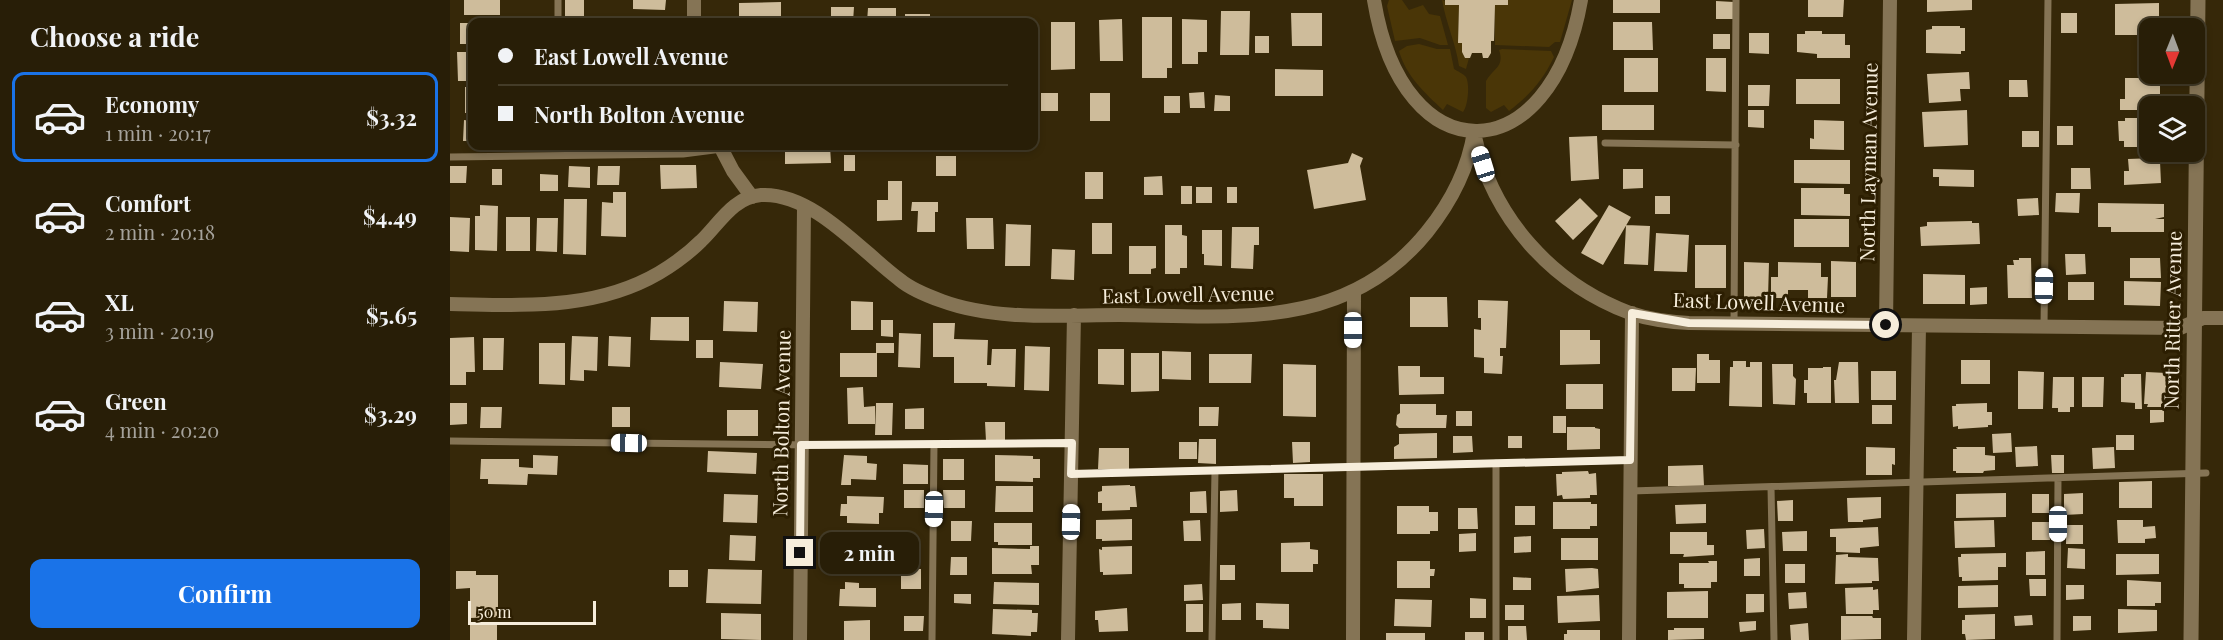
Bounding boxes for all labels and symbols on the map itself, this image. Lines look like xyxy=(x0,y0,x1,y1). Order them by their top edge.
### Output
north arrow xyxy=(2139,18,2205,84)
street label: North Layman Avenue xyxy=(1852,62,1883,262)
car xyxy=(1469,144,1497,184)
street label: North Ritter Avenue xyxy=(2156,230,2187,409)
car xyxy=(2035,268,2053,304)
street label: East Lowell Avenue xyxy=(1102,278,1274,309)
street label: East Lowell Avenue xyxy=(1672,285,1846,318)
route start xyxy=(1872,311,1899,338)
car xyxy=(1344,312,1362,348)
street label: North Bolton Avenue xyxy=(765,329,796,517)
car xyxy=(611,434,647,452)
car xyxy=(925,491,943,527)
car xyxy=(1062,504,1080,540)
car xyxy=(2049,506,2067,542)
callout: 2 min xyxy=(821,532,920,574)
route end xyxy=(786,539,813,566)
scale bar xyxy=(468,598,596,626)

